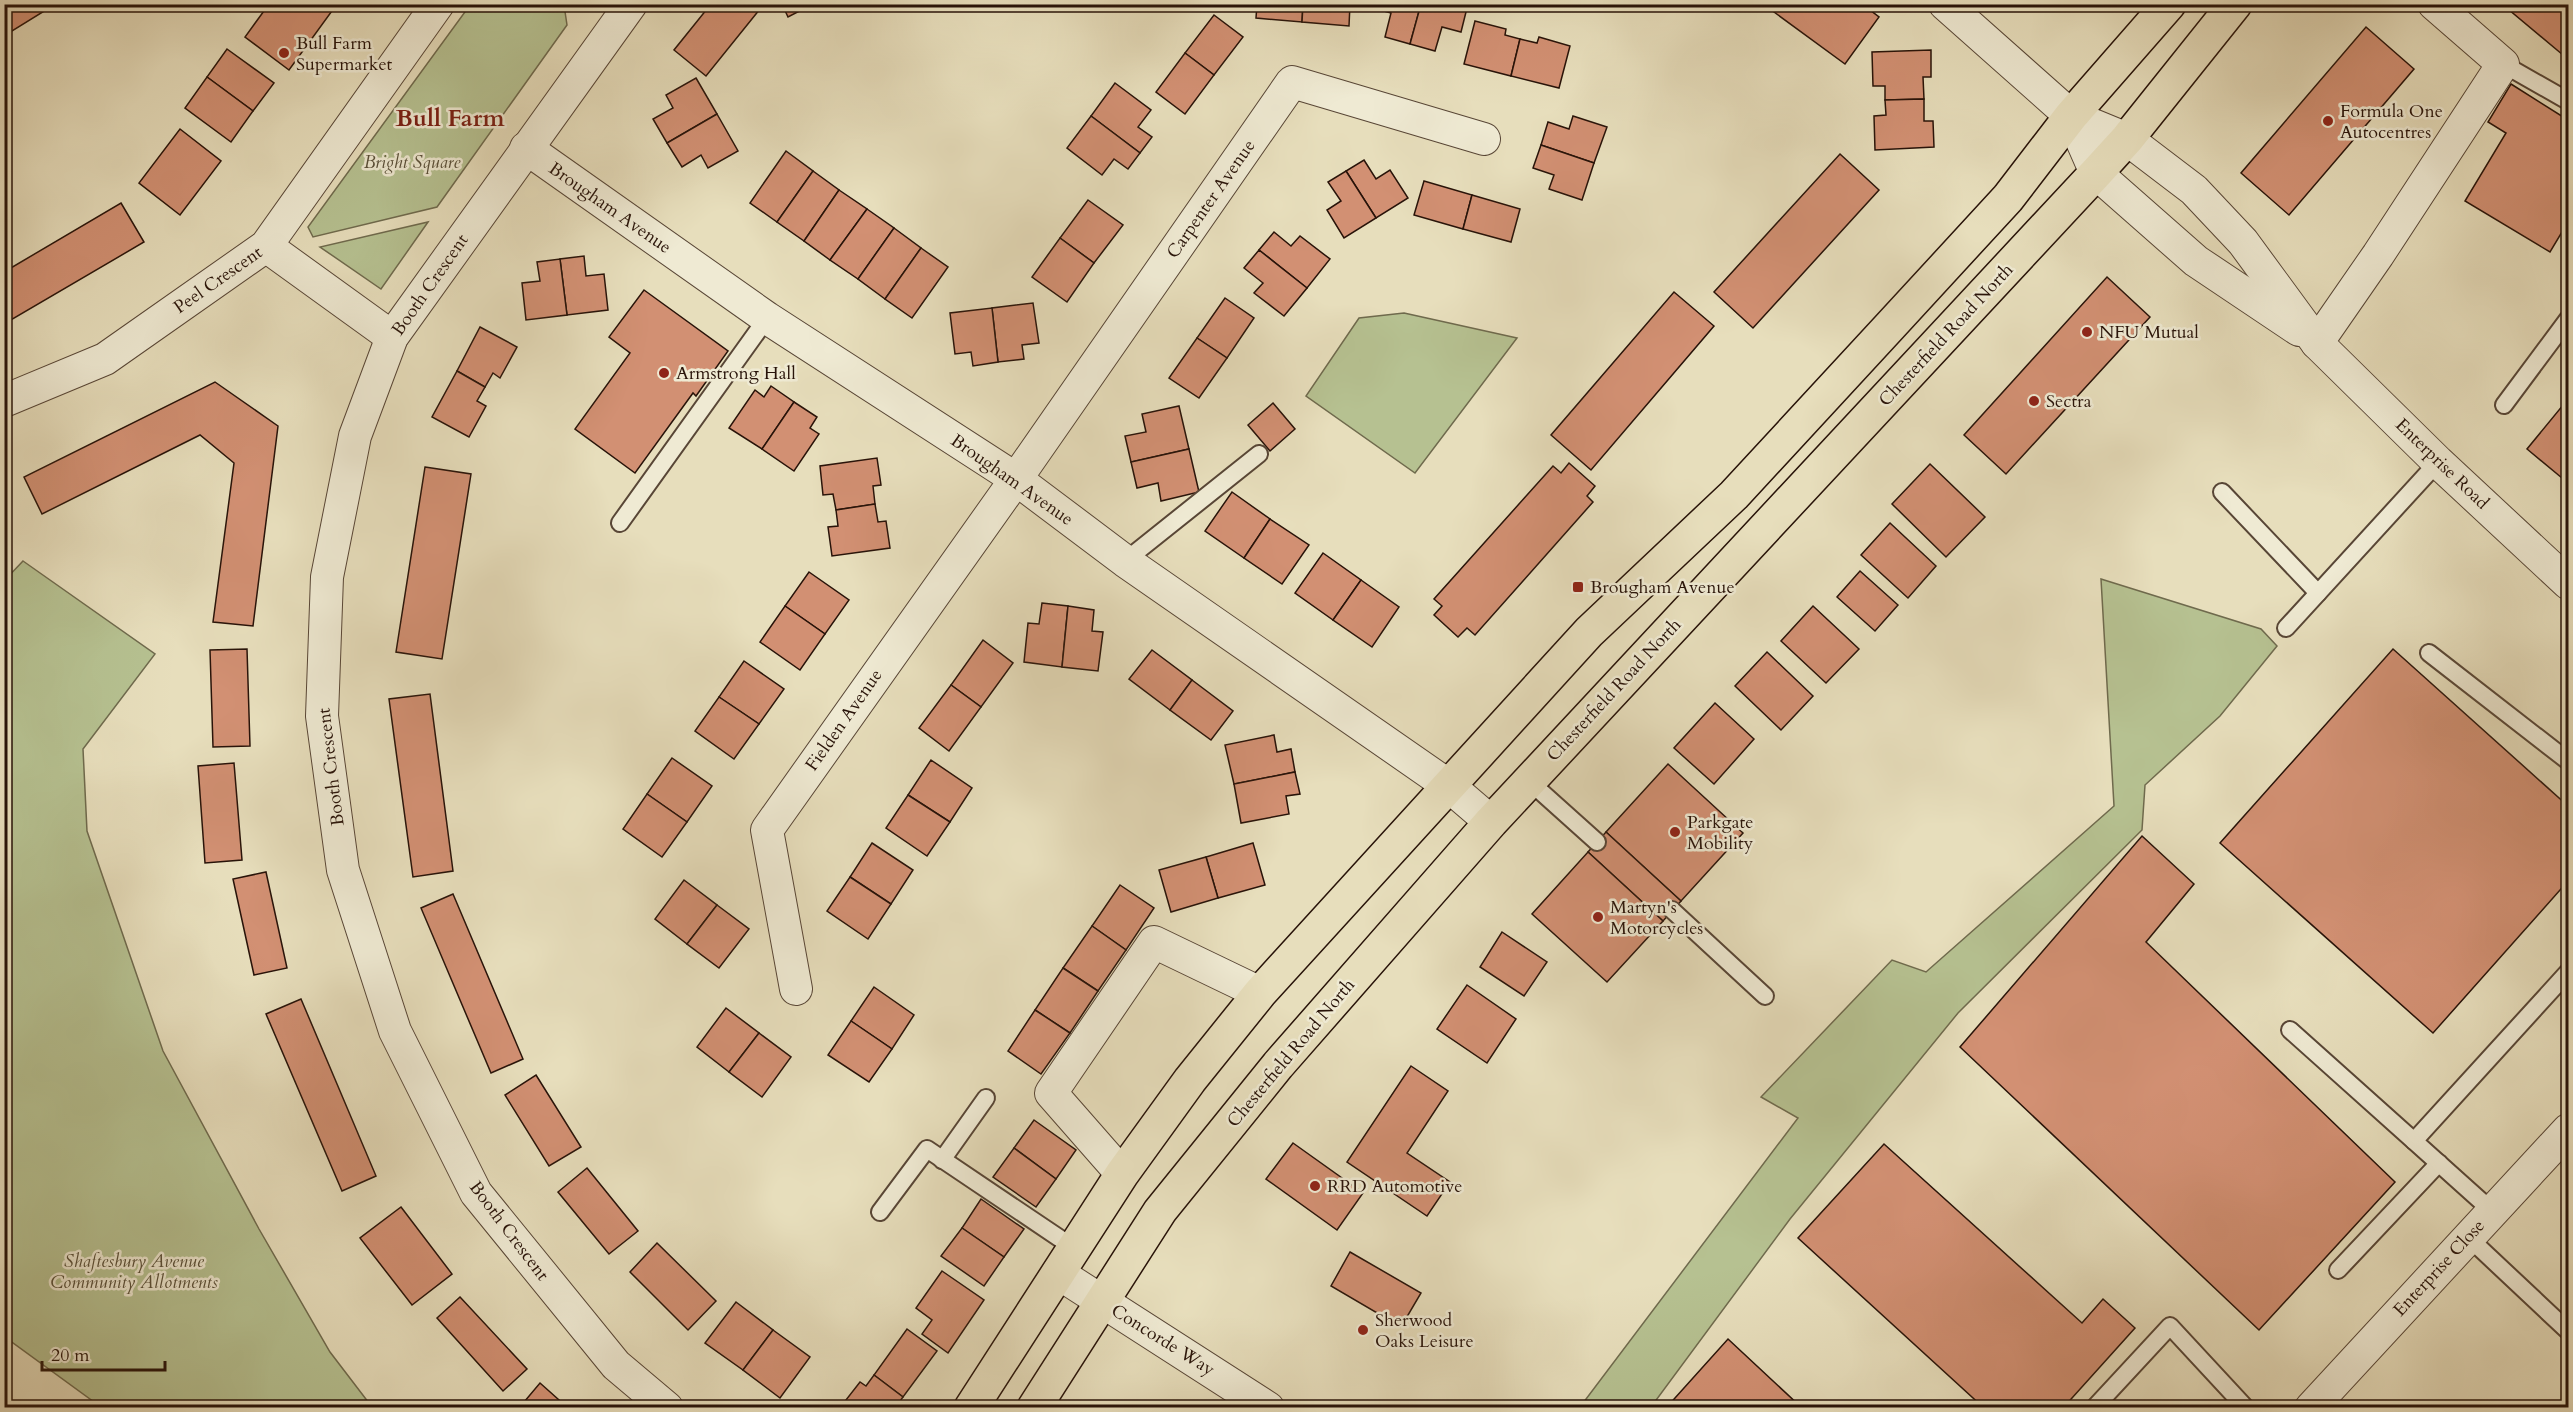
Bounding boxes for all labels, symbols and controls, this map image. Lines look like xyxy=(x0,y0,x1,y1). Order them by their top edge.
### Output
place label: Bull Farm Supermarket xyxy=(296,31,393,77)
marker: Bull Farm Supermarket xyxy=(277,46,291,60)
place label: Formula One Autocentres xyxy=(2340,99,2443,145)
district label: Bull Farm xyxy=(396,102,505,135)
marker: Formula One Autocentres xyxy=(2321,114,2335,128)
street label: Carpenter Avenue xyxy=(1161,135,1261,263)
park label: Bright Square xyxy=(364,150,461,175)
street label: Brougham Avenue xyxy=(544,156,676,260)
street label: Booth Crescent xyxy=(386,229,475,341)
street label: Peel Crescent xyxy=(169,240,268,320)
street label: Chesterfield Road North xyxy=(1873,258,2019,412)
place label: NFU Mutual xyxy=(2099,320,2199,345)
marker: NFU Mutual xyxy=(2080,325,2094,339)
place label: Armstrong Hall xyxy=(676,361,796,386)
marker: Armstrong Hall xyxy=(657,366,671,380)
place label: Sectra xyxy=(2046,389,2092,414)
marker: Sectra xyxy=(2027,394,2041,408)
street label: Enterprise Road xyxy=(2390,413,2495,516)
street label: Brougham Avenue xyxy=(946,428,1078,532)
place label: Brougham Avenue xyxy=(1590,575,1735,600)
marker: Brougham Avenue xyxy=(1571,580,1585,594)
street label: Chesterfield Road North xyxy=(1541,613,1687,767)
street label: Fielden Avenue xyxy=(800,664,888,776)
street label: Booth Crescent xyxy=(311,706,351,828)
place label: Parkgate Mobility xyxy=(1687,810,1754,856)
marker: Parkgate Mobility xyxy=(1668,825,1682,839)
place label: Martyn's Motorcycles xyxy=(1610,895,1703,941)
marker: Martyn's Motorcycles xyxy=(1591,910,1605,924)
street label: Chesterfield Road North xyxy=(1221,973,1361,1133)
place label: RRD Automotive xyxy=(1327,1174,1462,1199)
street label: Booth Crescent xyxy=(463,1176,555,1286)
marker: RRD Automotive xyxy=(1308,1179,1322,1193)
street label: Enterprise Close xyxy=(2387,1214,2491,1322)
park label: Shaftesbury Avenue Community Allotments xyxy=(50,1249,218,1295)
street label: Concorde Way xyxy=(1106,1298,1220,1382)
place label: Sherwood Oaks Leisure xyxy=(1375,1308,1474,1354)
marker: Sherwood Oaks Leisure xyxy=(1356,1323,1370,1337)
scale bar xyxy=(42,1334,165,1372)
text: 20 m xyxy=(51,1343,90,1368)

